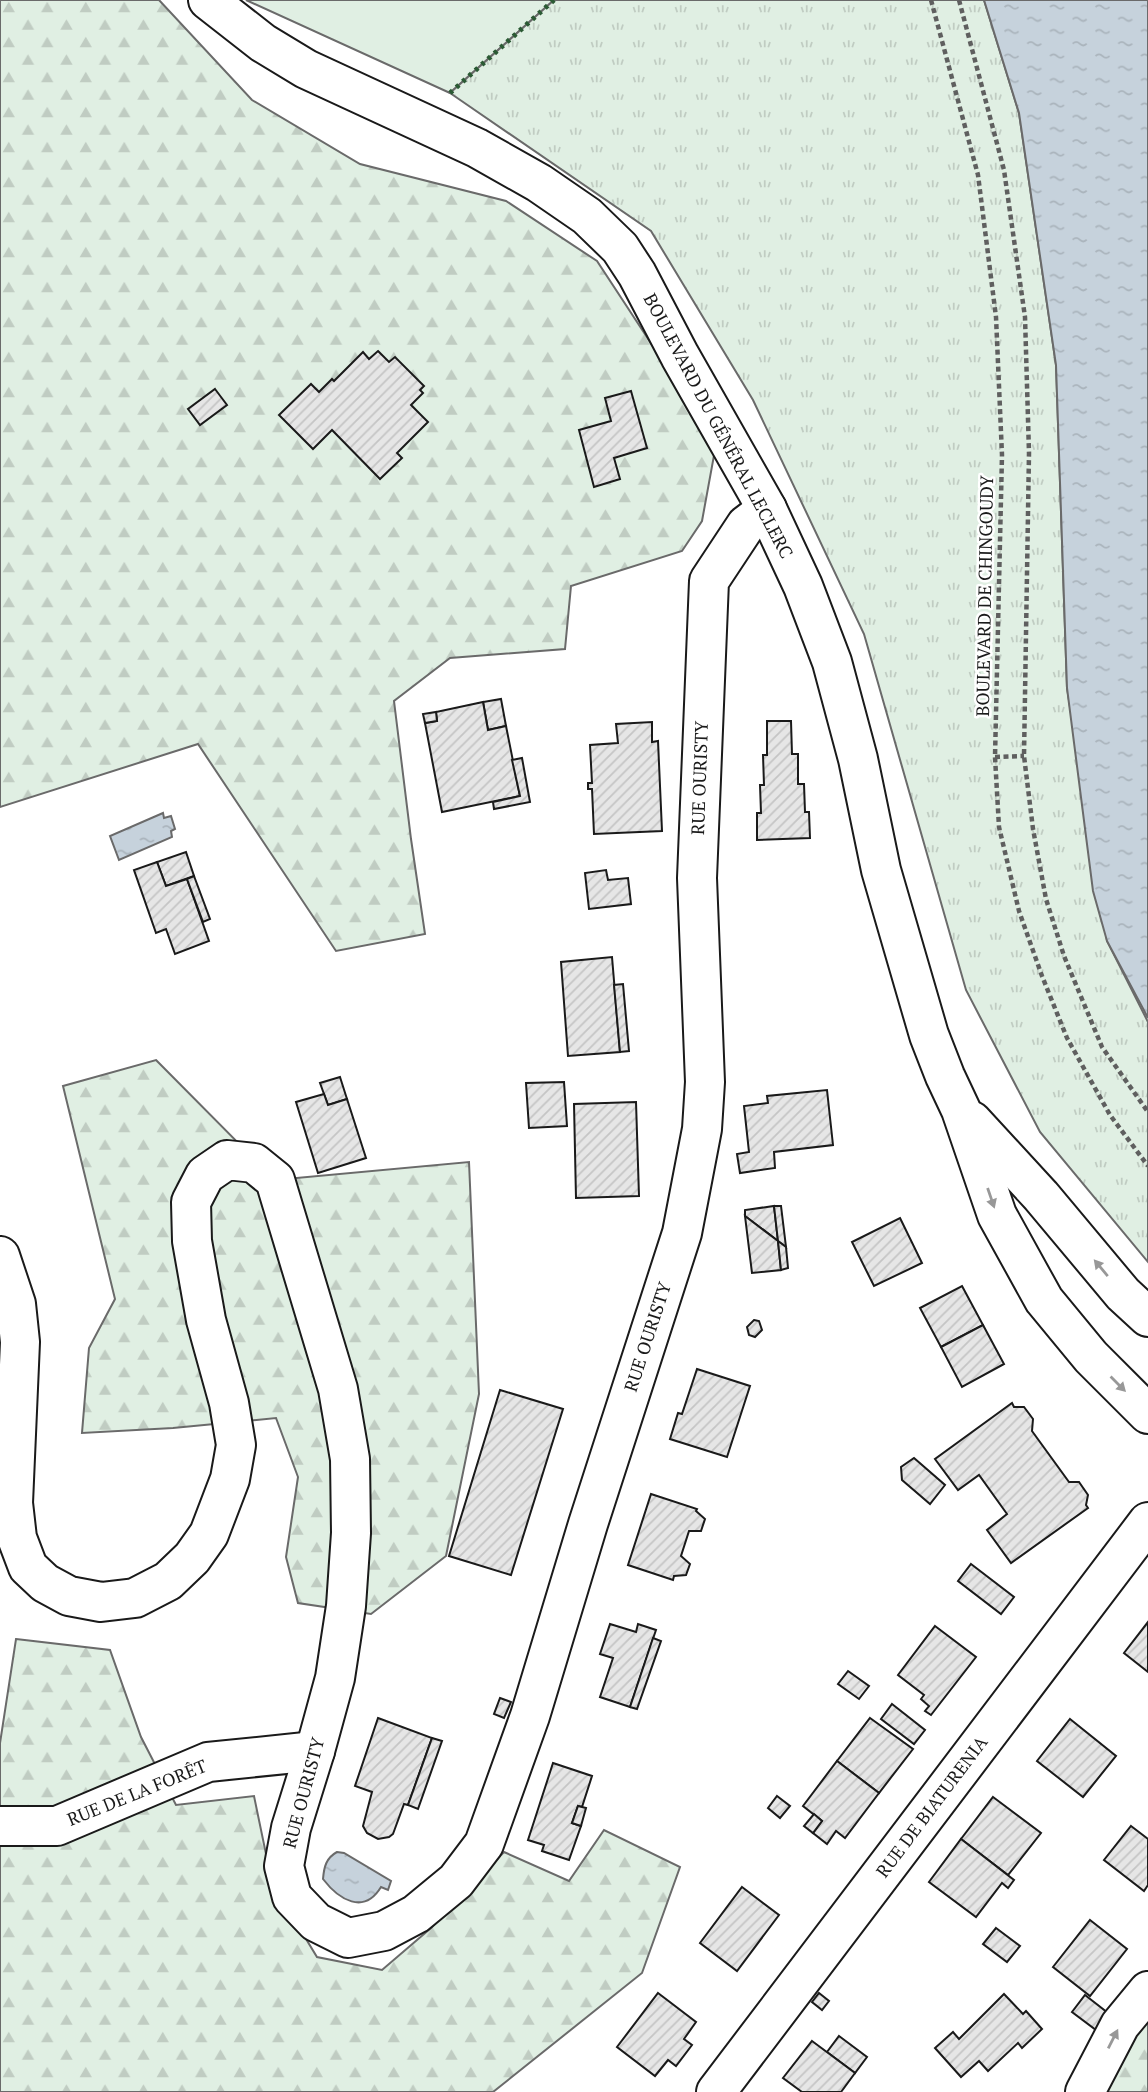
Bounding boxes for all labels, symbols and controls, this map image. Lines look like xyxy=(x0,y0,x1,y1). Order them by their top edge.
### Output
street label: BOULEVARD DU GÉNÉRAL LECLERC xyxy=(639,289,799,562)
street label: BOULEVARD DE CHINGOUDY xyxy=(970,475,998,717)
street label: RUE OURISTY xyxy=(685,720,713,835)
one-way arrow xyxy=(986,1187,997,1208)
one-way arrow xyxy=(1093,1259,1109,1277)
street label: RUE OURISTY xyxy=(618,1278,676,1395)
one-way arrow xyxy=(1109,1376,1126,1392)
street label: RUE DE BIATURENIA xyxy=(870,1730,993,1882)
street label: RUE OURISTY xyxy=(277,1734,329,1851)
street label: RUE DE LA FORÊT xyxy=(63,1753,210,1831)
one-way arrow xyxy=(1107,2029,1118,2049)

